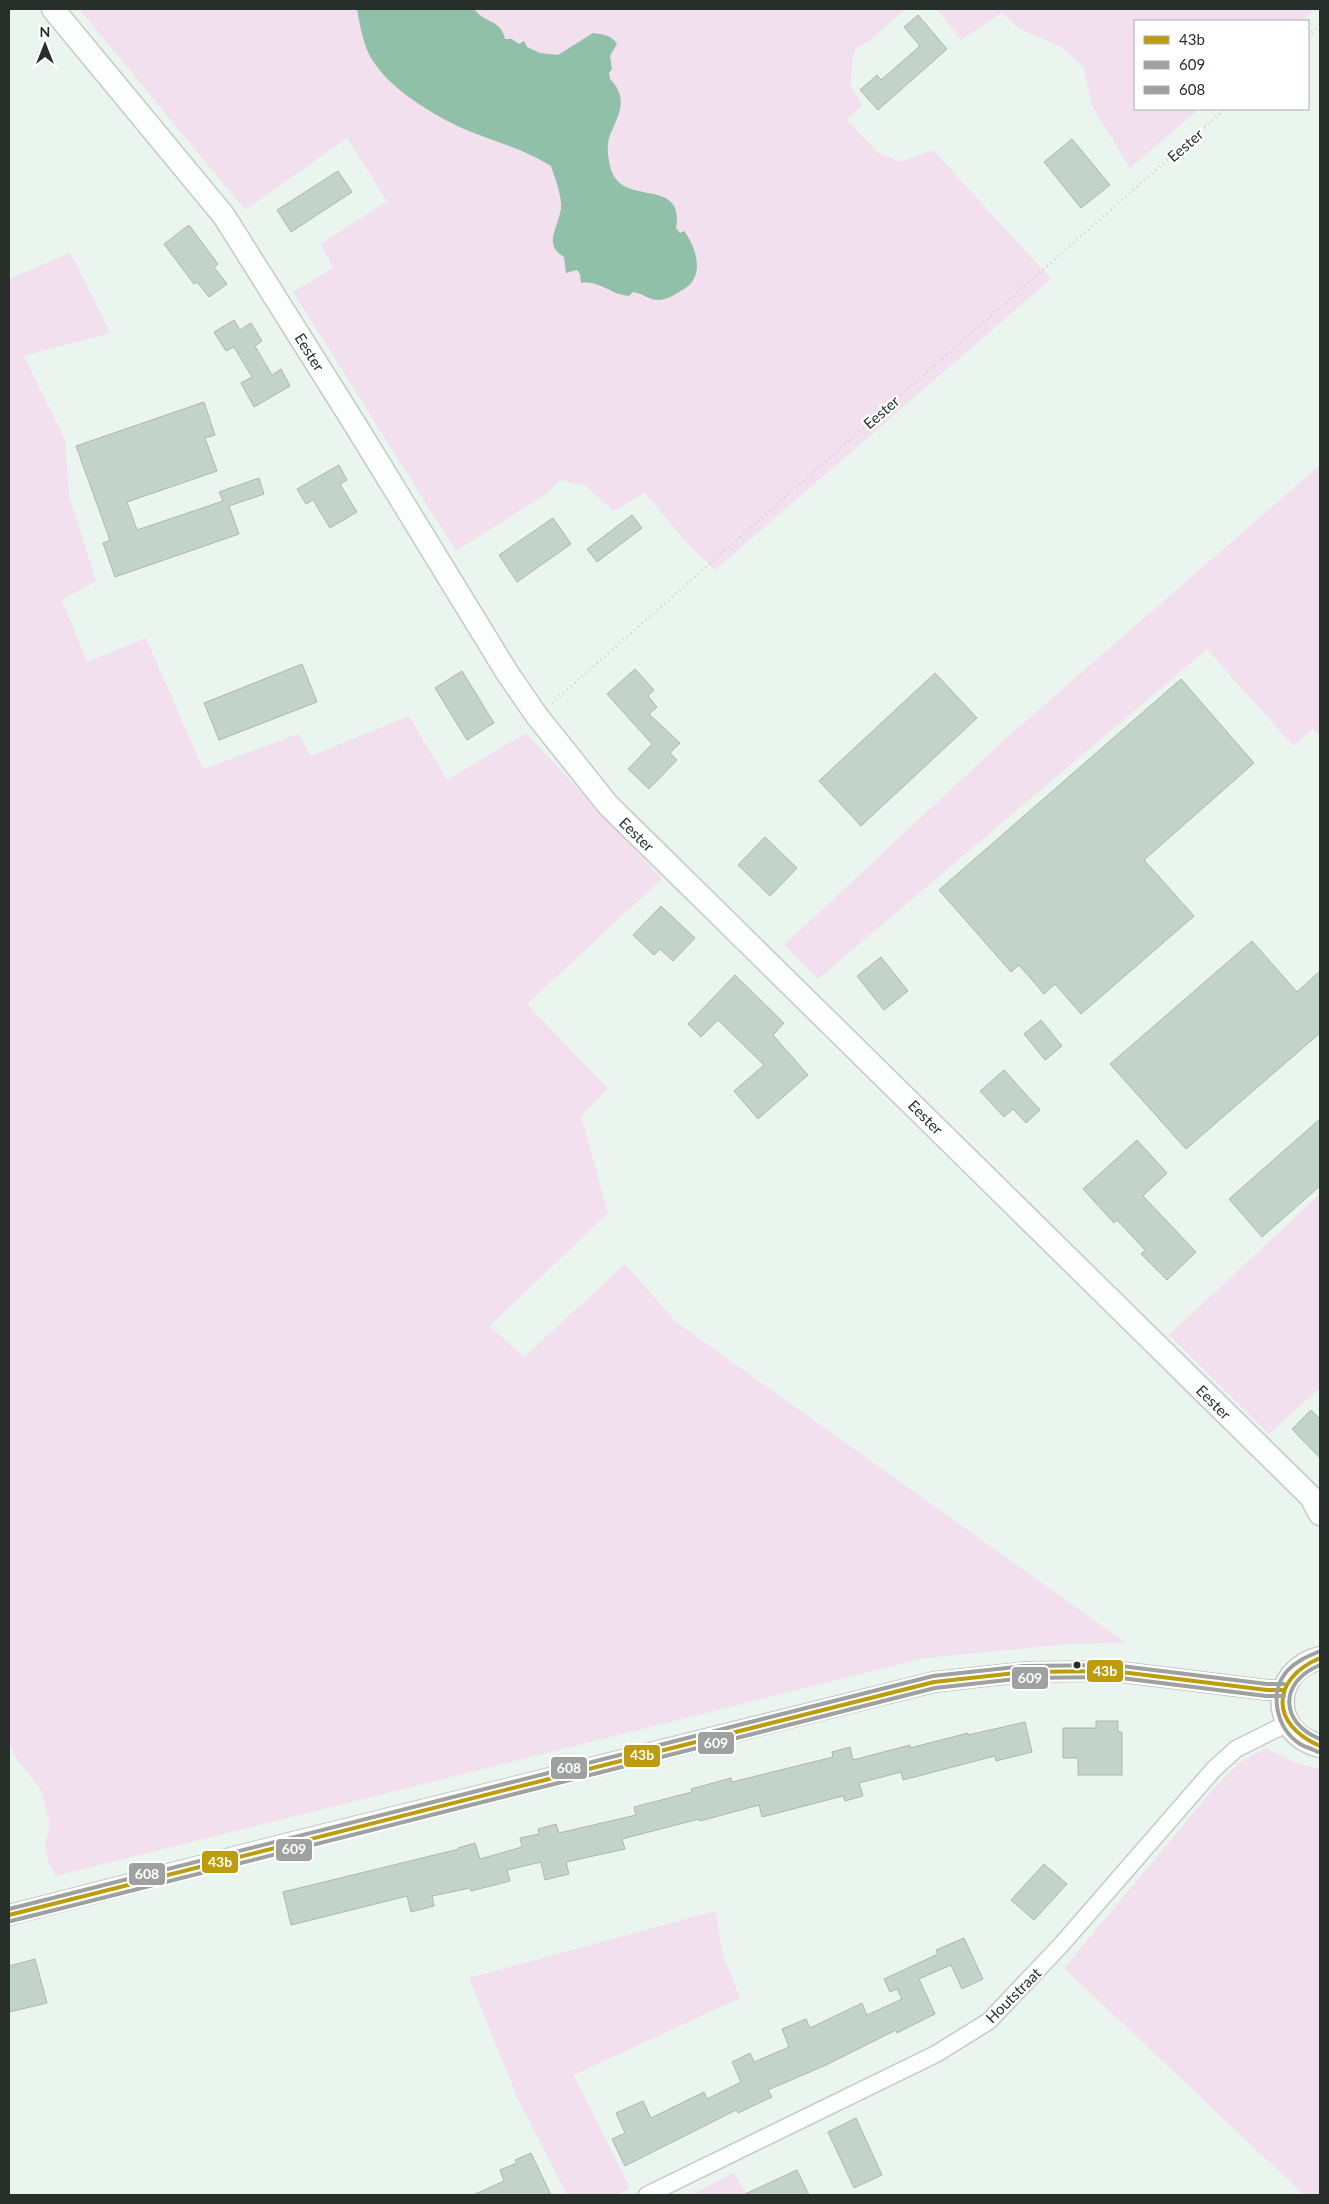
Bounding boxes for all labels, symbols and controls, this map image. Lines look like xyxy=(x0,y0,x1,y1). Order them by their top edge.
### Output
north arrow xyxy=(20,20,70,70)
legend xyxy=(1134,20,1309,110)
text: N xyxy=(40,23,50,40)
text: 43b xyxy=(1179,30,1205,48)
text: 609 xyxy=(1179,55,1205,73)
text: 608 xyxy=(1179,80,1205,98)
street label: Eester xyxy=(1163,124,1207,165)
street label: Eester xyxy=(291,330,329,375)
street label: Eester xyxy=(859,391,903,432)
street label: Eester xyxy=(616,813,659,855)
street label: Eester xyxy=(905,1096,947,1138)
street label: Eester xyxy=(1193,1381,1235,1423)
line badge: 43b xyxy=(1086,1659,1124,1683)
unlabelled marker xyxy=(1072,1660,1082,1670)
text: 43b xyxy=(1093,1662,1117,1679)
line badge: 609 xyxy=(1011,1666,1049,1690)
text: 609 xyxy=(1018,1669,1042,1686)
line badge: 609 xyxy=(697,1731,735,1755)
text: 609 xyxy=(704,1734,728,1751)
line badge: 43b xyxy=(623,1744,661,1768)
text: 43b xyxy=(630,1746,654,1763)
line badge: 608 xyxy=(550,1756,588,1780)
text: 608 xyxy=(557,1759,581,1776)
line badge: 609 xyxy=(275,1838,313,1862)
text: 609 xyxy=(282,1840,306,1857)
line badge: 43b xyxy=(201,1850,239,1874)
text: 43b xyxy=(208,1853,232,1870)
line badge: 608 xyxy=(128,1862,166,1886)
text: 608 xyxy=(135,1865,159,1882)
street label: Houtstraat xyxy=(982,1963,1045,2026)

